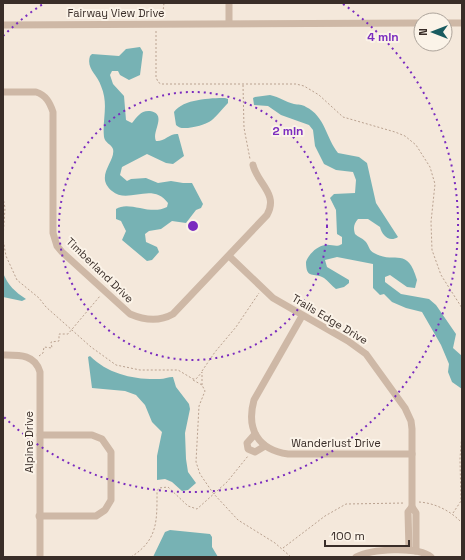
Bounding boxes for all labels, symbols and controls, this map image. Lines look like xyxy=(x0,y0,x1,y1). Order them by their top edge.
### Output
street label: Fairway View Drive xyxy=(67,6,165,20)
north arrow xyxy=(413,12,453,52)
text: N xyxy=(416,28,430,36)
text: 4 min xyxy=(367,29,399,45)
text: 2 min xyxy=(272,123,304,139)
centre of rings xyxy=(186,219,200,233)
street label: Timberland Drive xyxy=(63,234,137,306)
street label: Trails Edge Drive xyxy=(290,291,370,347)
street label: Alpine Drive xyxy=(22,411,36,473)
street label: Wanderlust Drive xyxy=(291,436,381,450)
scale bar xyxy=(325,522,409,548)
text: 100 m xyxy=(331,528,365,544)

